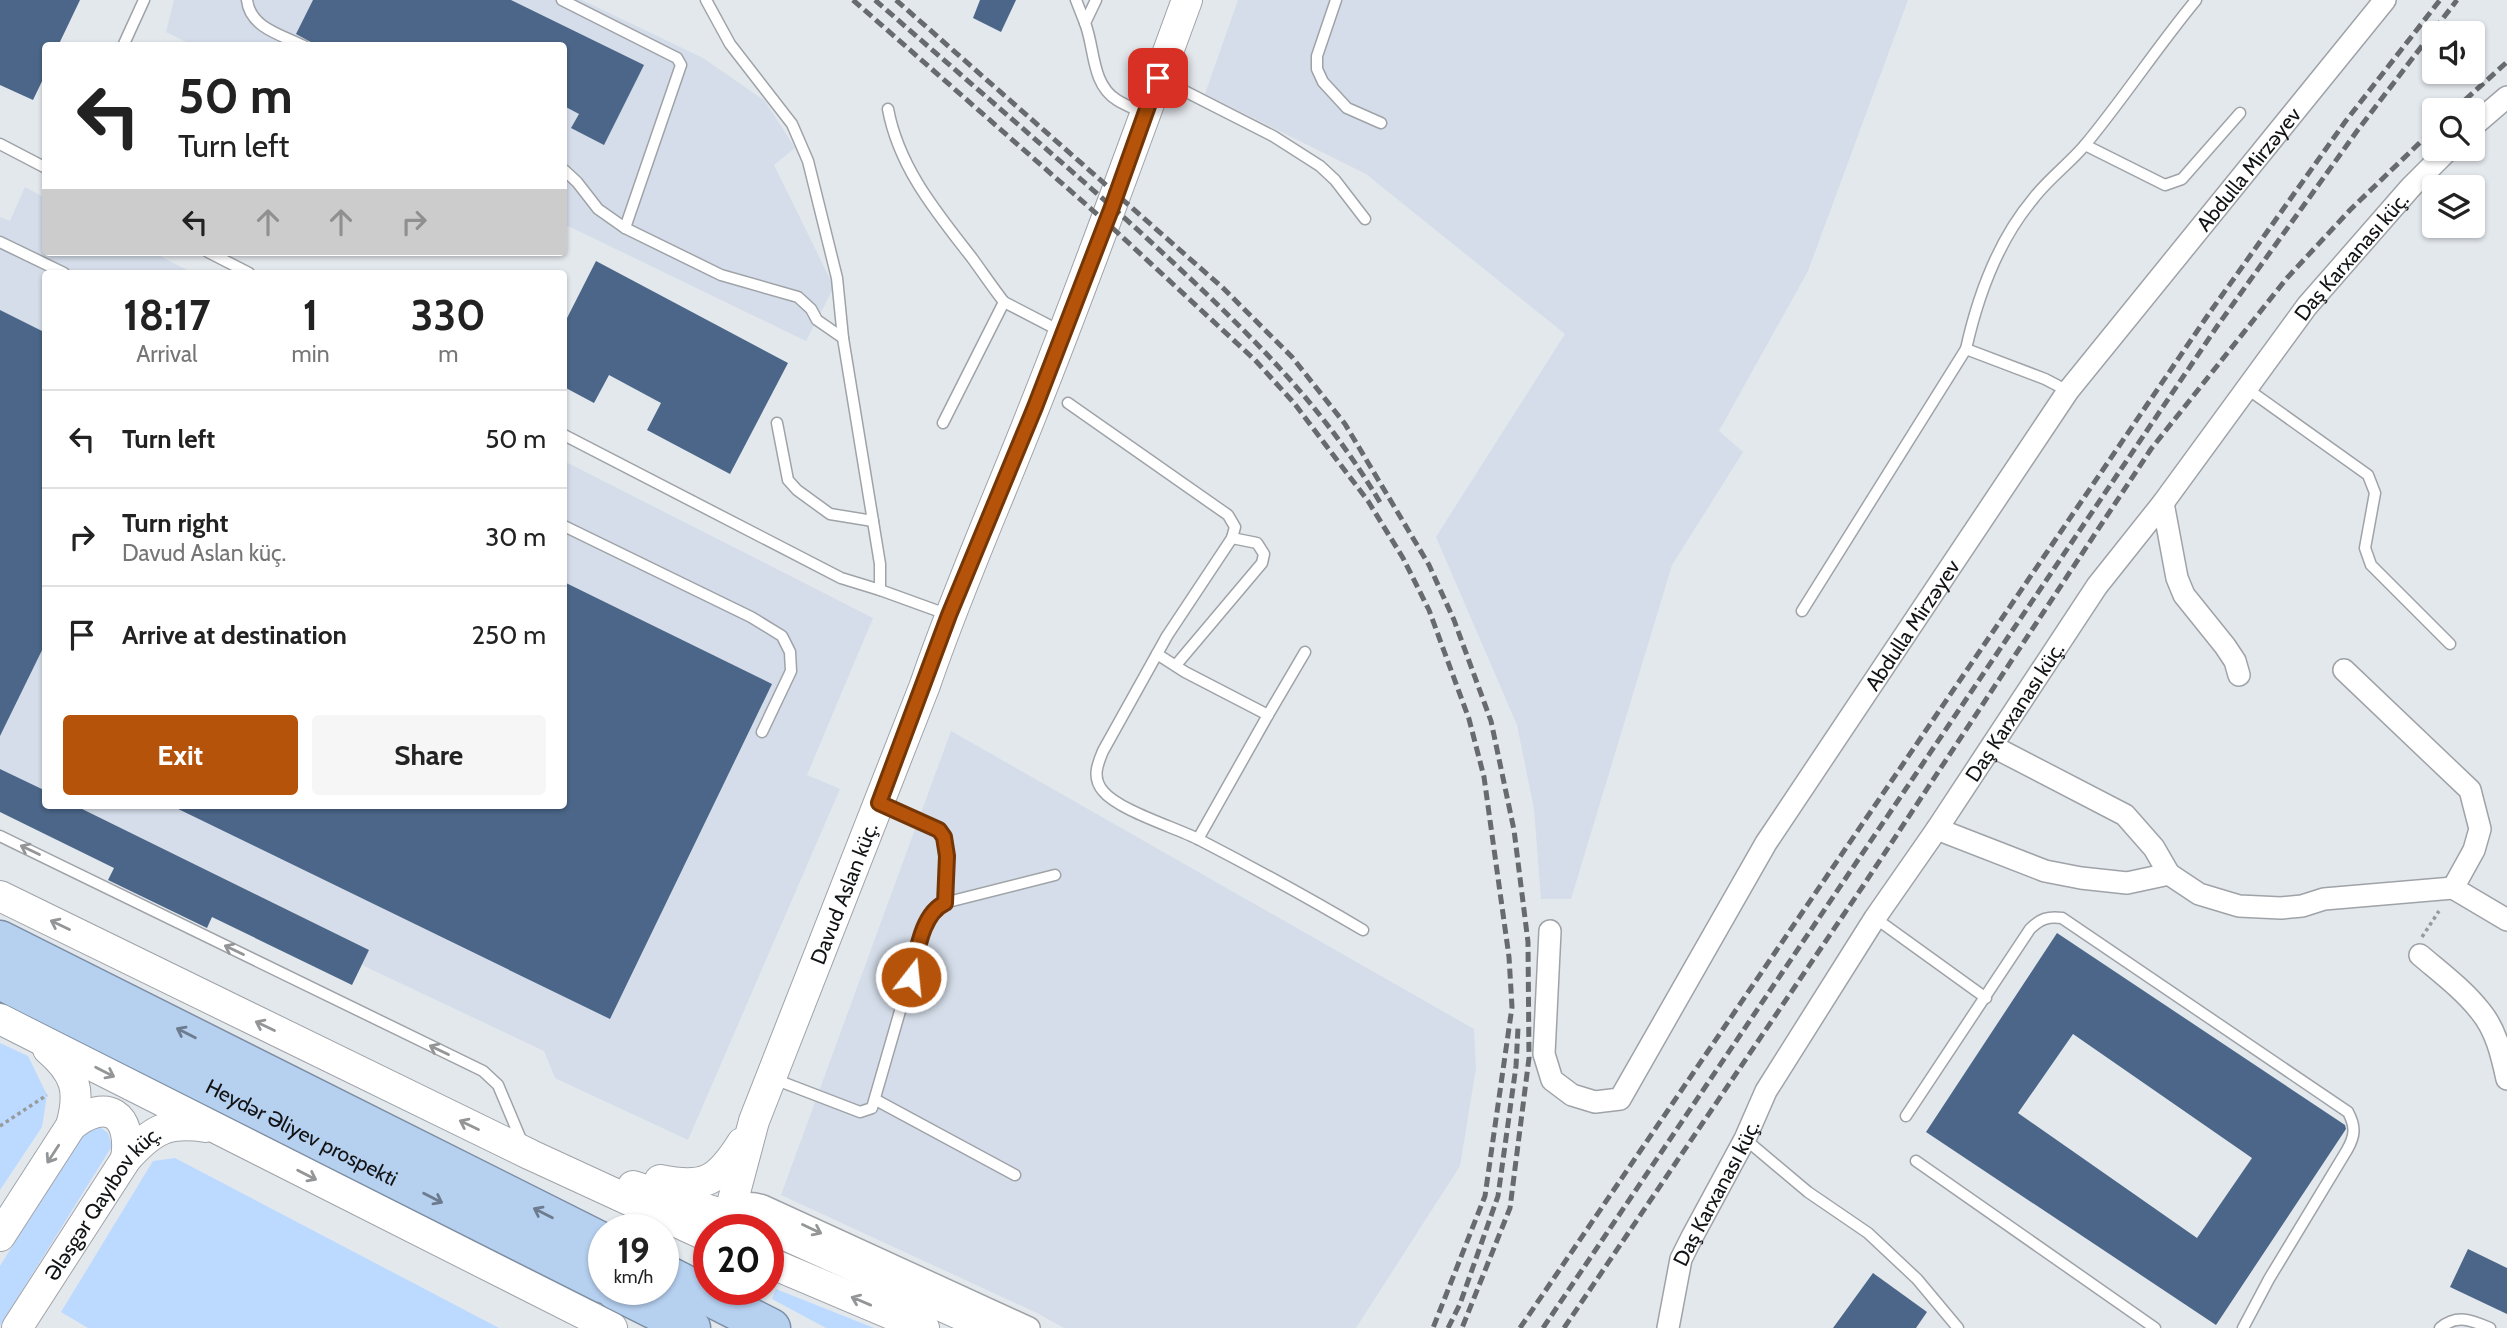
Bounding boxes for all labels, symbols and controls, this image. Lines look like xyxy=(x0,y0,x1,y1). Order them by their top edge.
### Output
map controls xyxy=(2422,21,2485,238)
button: sound xyxy=(2422,21,2485,84)
pin xyxy=(1128,48,1188,108)
icon: arrive xyxy=(1139,59,1177,97)
text: 50 m xyxy=(178,66,293,125)
icon: left xyxy=(63,70,154,161)
button: search xyxy=(2422,98,2485,161)
street label: Abdulla Mirzəyev xyxy=(2191,101,2306,236)
text: Turn left xyxy=(178,126,289,165)
button: layers xyxy=(2422,175,2485,238)
street label: Daş Karxanası küç. xyxy=(2289,187,2413,325)
icon: left xyxy=(176,203,214,241)
icon: ahead xyxy=(249,203,287,241)
icon: ahead xyxy=(322,203,360,241)
icon: right xyxy=(395,203,433,241)
text: 18:17 xyxy=(123,289,210,341)
text: 1 xyxy=(303,289,318,341)
text: 330 xyxy=(411,289,486,341)
text: Arrival xyxy=(136,340,197,368)
text: min xyxy=(292,340,330,368)
text: m xyxy=(438,340,458,368)
icon: left xyxy=(63,420,101,458)
text: Turn left xyxy=(122,423,215,455)
text: 50 m xyxy=(485,423,546,455)
text: Turn right xyxy=(122,507,228,539)
icon: right xyxy=(63,518,101,556)
text: 30 m xyxy=(485,521,546,553)
text: Davud Aslan küç. xyxy=(122,539,286,567)
street label: Abdulla Mirzəyev xyxy=(1859,554,1965,695)
icon: arrive xyxy=(63,616,101,654)
text: Arrive at destination xyxy=(122,619,347,651)
text: 250 m xyxy=(472,619,546,651)
street label: Daş Karxanası küç. xyxy=(1959,637,2069,786)
button: Exit xyxy=(63,715,298,795)
button: Share xyxy=(312,715,546,795)
street label: Davud Aslan küç. xyxy=(804,819,882,968)
one-way arrow xyxy=(20,843,41,857)
one-way arrow xyxy=(50,918,71,932)
position arrow xyxy=(874,940,948,1014)
one-way arrow xyxy=(224,943,245,956)
one-way arrow xyxy=(255,1018,276,1032)
one-way arrow xyxy=(176,1026,197,1040)
one-way arrow xyxy=(429,1042,450,1056)
one-way arrow xyxy=(94,1065,115,1079)
street label: Heydər Əliyev prospekti xyxy=(202,1073,402,1191)
street label: Daş Karxanası küç. xyxy=(1667,1116,1764,1270)
one-way arrow xyxy=(459,1117,480,1131)
street label: Ələsgər Qayıbov küç. xyxy=(39,1120,165,1285)
one-way arrow xyxy=(45,1144,60,1163)
one-way arrow xyxy=(297,1168,317,1182)
one-way arrow xyxy=(422,1191,443,1205)
one-way arrow xyxy=(533,1205,554,1219)
speed limit sign: 20 xyxy=(693,1214,784,1305)
one-way arrow xyxy=(801,1223,822,1236)
text: 19 xyxy=(617,1229,650,1272)
text: km/h xyxy=(614,1266,653,1288)
one-way arrow xyxy=(851,1294,872,1307)

